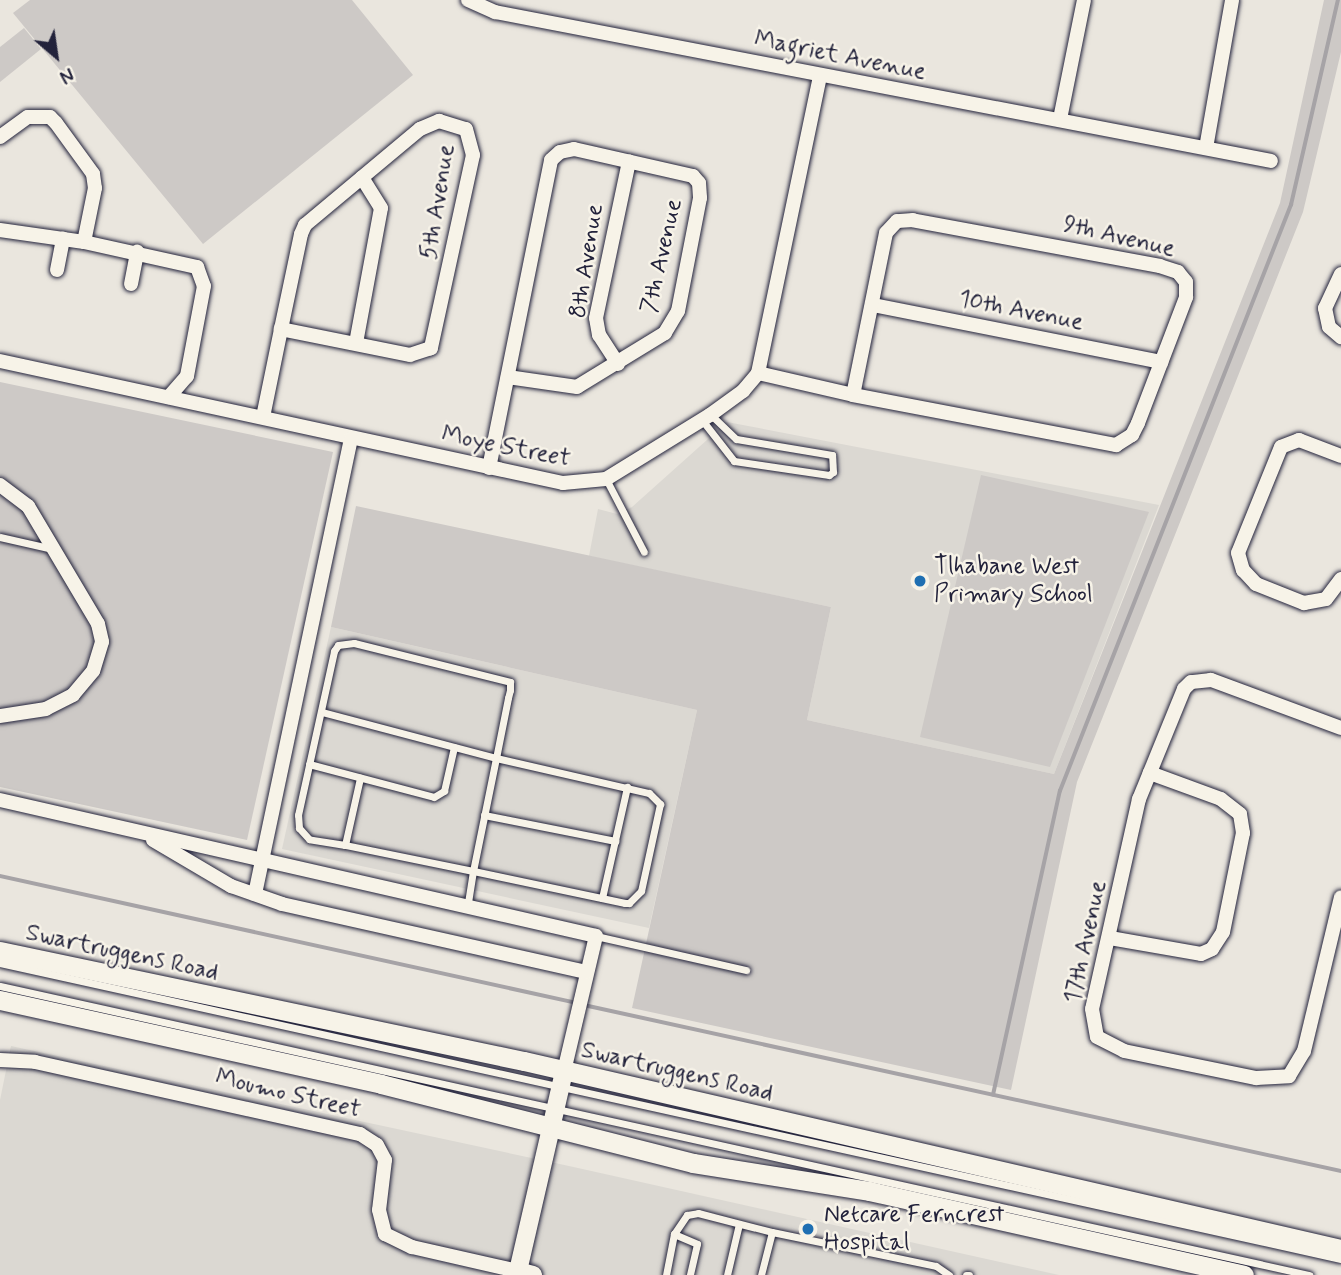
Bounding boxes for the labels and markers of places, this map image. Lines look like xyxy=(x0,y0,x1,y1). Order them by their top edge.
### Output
place label: Tlhabane West Primary School xyxy=(934,553,1092,609)
marker: Tlhabane West Primary School xyxy=(912,573,928,589)
place label: Netcare Ferncrest Hospital xyxy=(824,1201,1006,1257)
marker: Netcare Ferncrest Hospital xyxy=(798,1219,818,1239)

